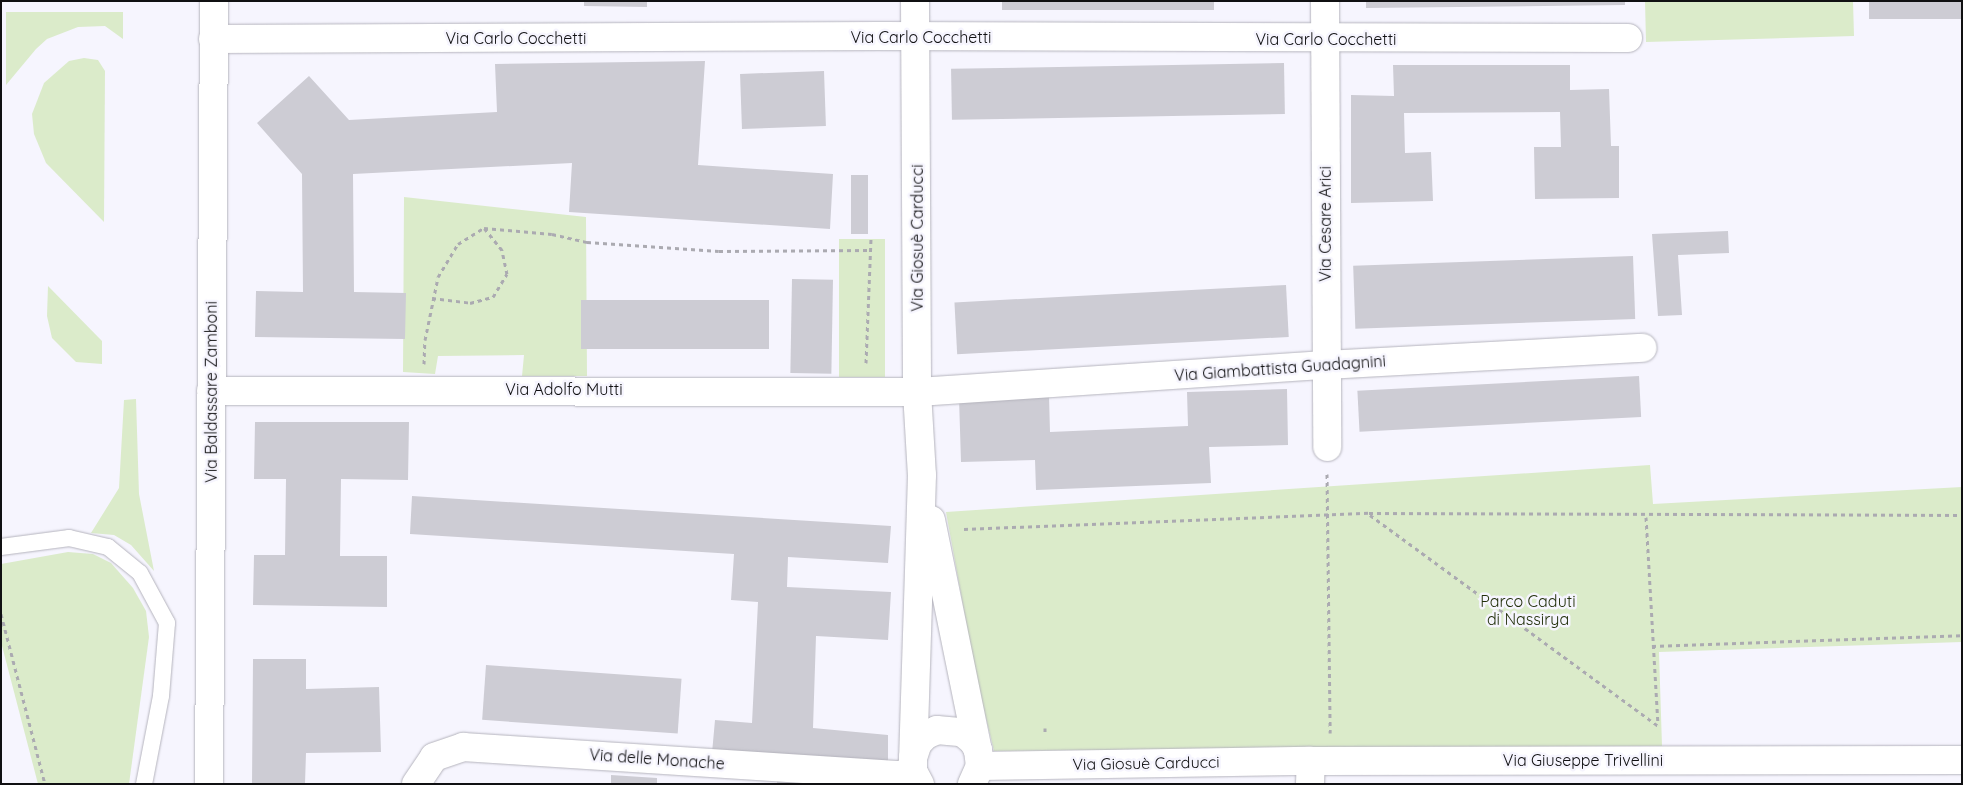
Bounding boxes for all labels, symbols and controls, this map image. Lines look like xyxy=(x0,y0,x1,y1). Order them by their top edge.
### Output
street label: Via Carlo Cocchetti xyxy=(850,27,992,47)
street label: Via Carlo Cocchetti xyxy=(445,28,587,48)
street label: Via Carlo Cocchetti xyxy=(1255,29,1397,49)
street label: Via Giosuè Carducci xyxy=(907,164,927,312)
street label: Via Cesare Arici xyxy=(1315,166,1335,282)
street label: Via Baldassare Zamboni xyxy=(201,301,221,483)
street label: Via Giambattista Guadagnini xyxy=(1173,351,1387,385)
street label: Via Adolfo Mutti xyxy=(505,379,623,399)
park label: Parco Caduti di Nassirya xyxy=(1480,591,1576,629)
street label: Via delle Monache xyxy=(589,745,725,773)
street label: Via Giuseppe Trivellini xyxy=(1503,750,1663,770)
street label: Via Giosuè Carducci xyxy=(1072,752,1220,774)

